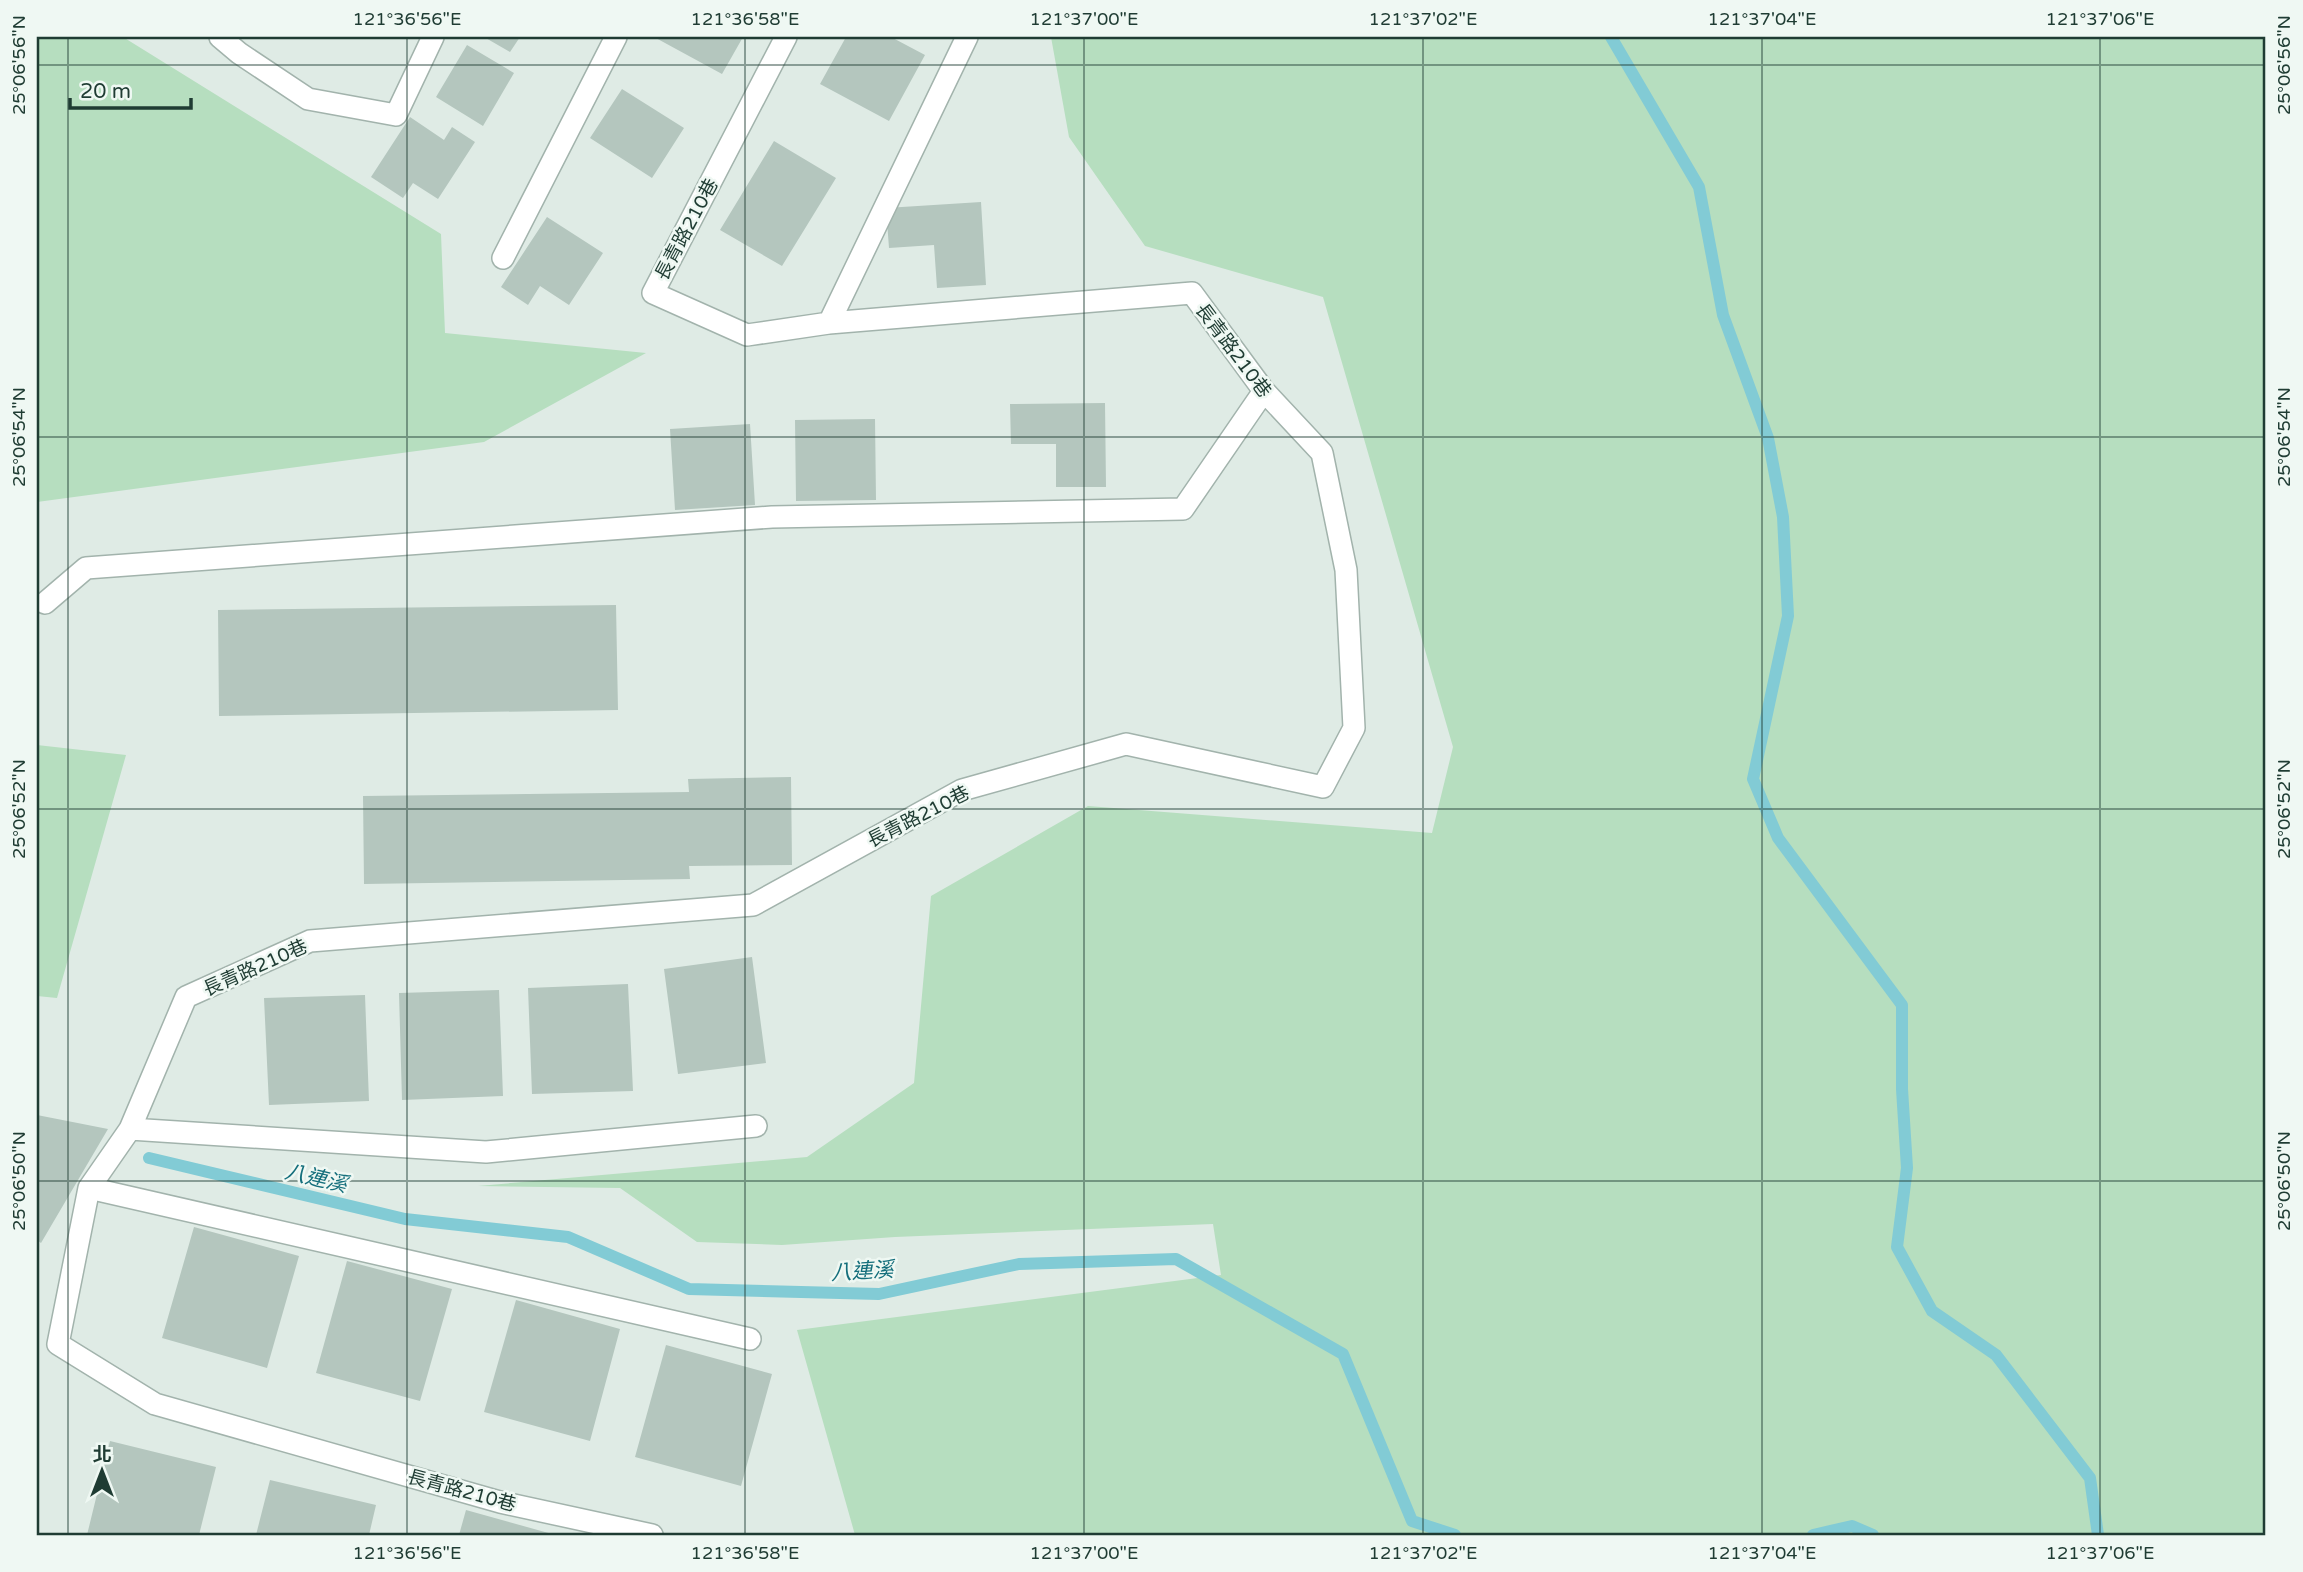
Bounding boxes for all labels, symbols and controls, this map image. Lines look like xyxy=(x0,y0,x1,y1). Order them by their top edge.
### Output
text: 121°36'56"E xyxy=(353,8,461,30)
text: 121°36'58"E xyxy=(691,8,799,30)
text: 121°37'00"E xyxy=(1030,8,1138,30)
text: 121°37'02"E xyxy=(1369,8,1477,30)
text: 121°37'04"E xyxy=(1708,8,1816,30)
text: 121°37'06"E xyxy=(2046,8,2154,30)
text: 25°06'56"N xyxy=(8,15,30,115)
text: 25°06'56"N xyxy=(2273,15,2295,115)
scale bar xyxy=(70,66,191,110)
text: 20 m xyxy=(80,79,131,104)
street label: 長青路210巷 xyxy=(651,175,723,284)
street label: 長青路210巷 xyxy=(1191,299,1276,402)
text: 25°06'54"N xyxy=(8,387,30,487)
text: 25°06'54"N xyxy=(2273,387,2295,487)
text: 25°06'52"N xyxy=(8,759,30,859)
text: 25°06'52"N xyxy=(2273,759,2295,859)
street label: 長青路210巷 xyxy=(864,782,973,852)
street label: 長青路210巷 xyxy=(200,935,311,1001)
text: 25°06'50"N xyxy=(8,1131,30,1231)
text: 25°06'50"N xyxy=(2273,1131,2295,1231)
water label: 八連溪 xyxy=(282,1159,352,1198)
water label: 八連溪 xyxy=(830,1257,897,1286)
north arrow xyxy=(66,1436,136,1506)
text: 北 xyxy=(92,1444,112,1466)
street label: 長青路210巷 xyxy=(405,1466,519,1516)
text: 121°36'56"E xyxy=(353,1542,461,1564)
text: 121°36'58"E xyxy=(691,1542,799,1564)
text: 121°37'00"E xyxy=(1030,1542,1138,1564)
text: 121°37'02"E xyxy=(1369,1542,1477,1564)
text: 121°37'04"E xyxy=(1708,1542,1816,1564)
text: 121°37'06"E xyxy=(2046,1542,2154,1564)

